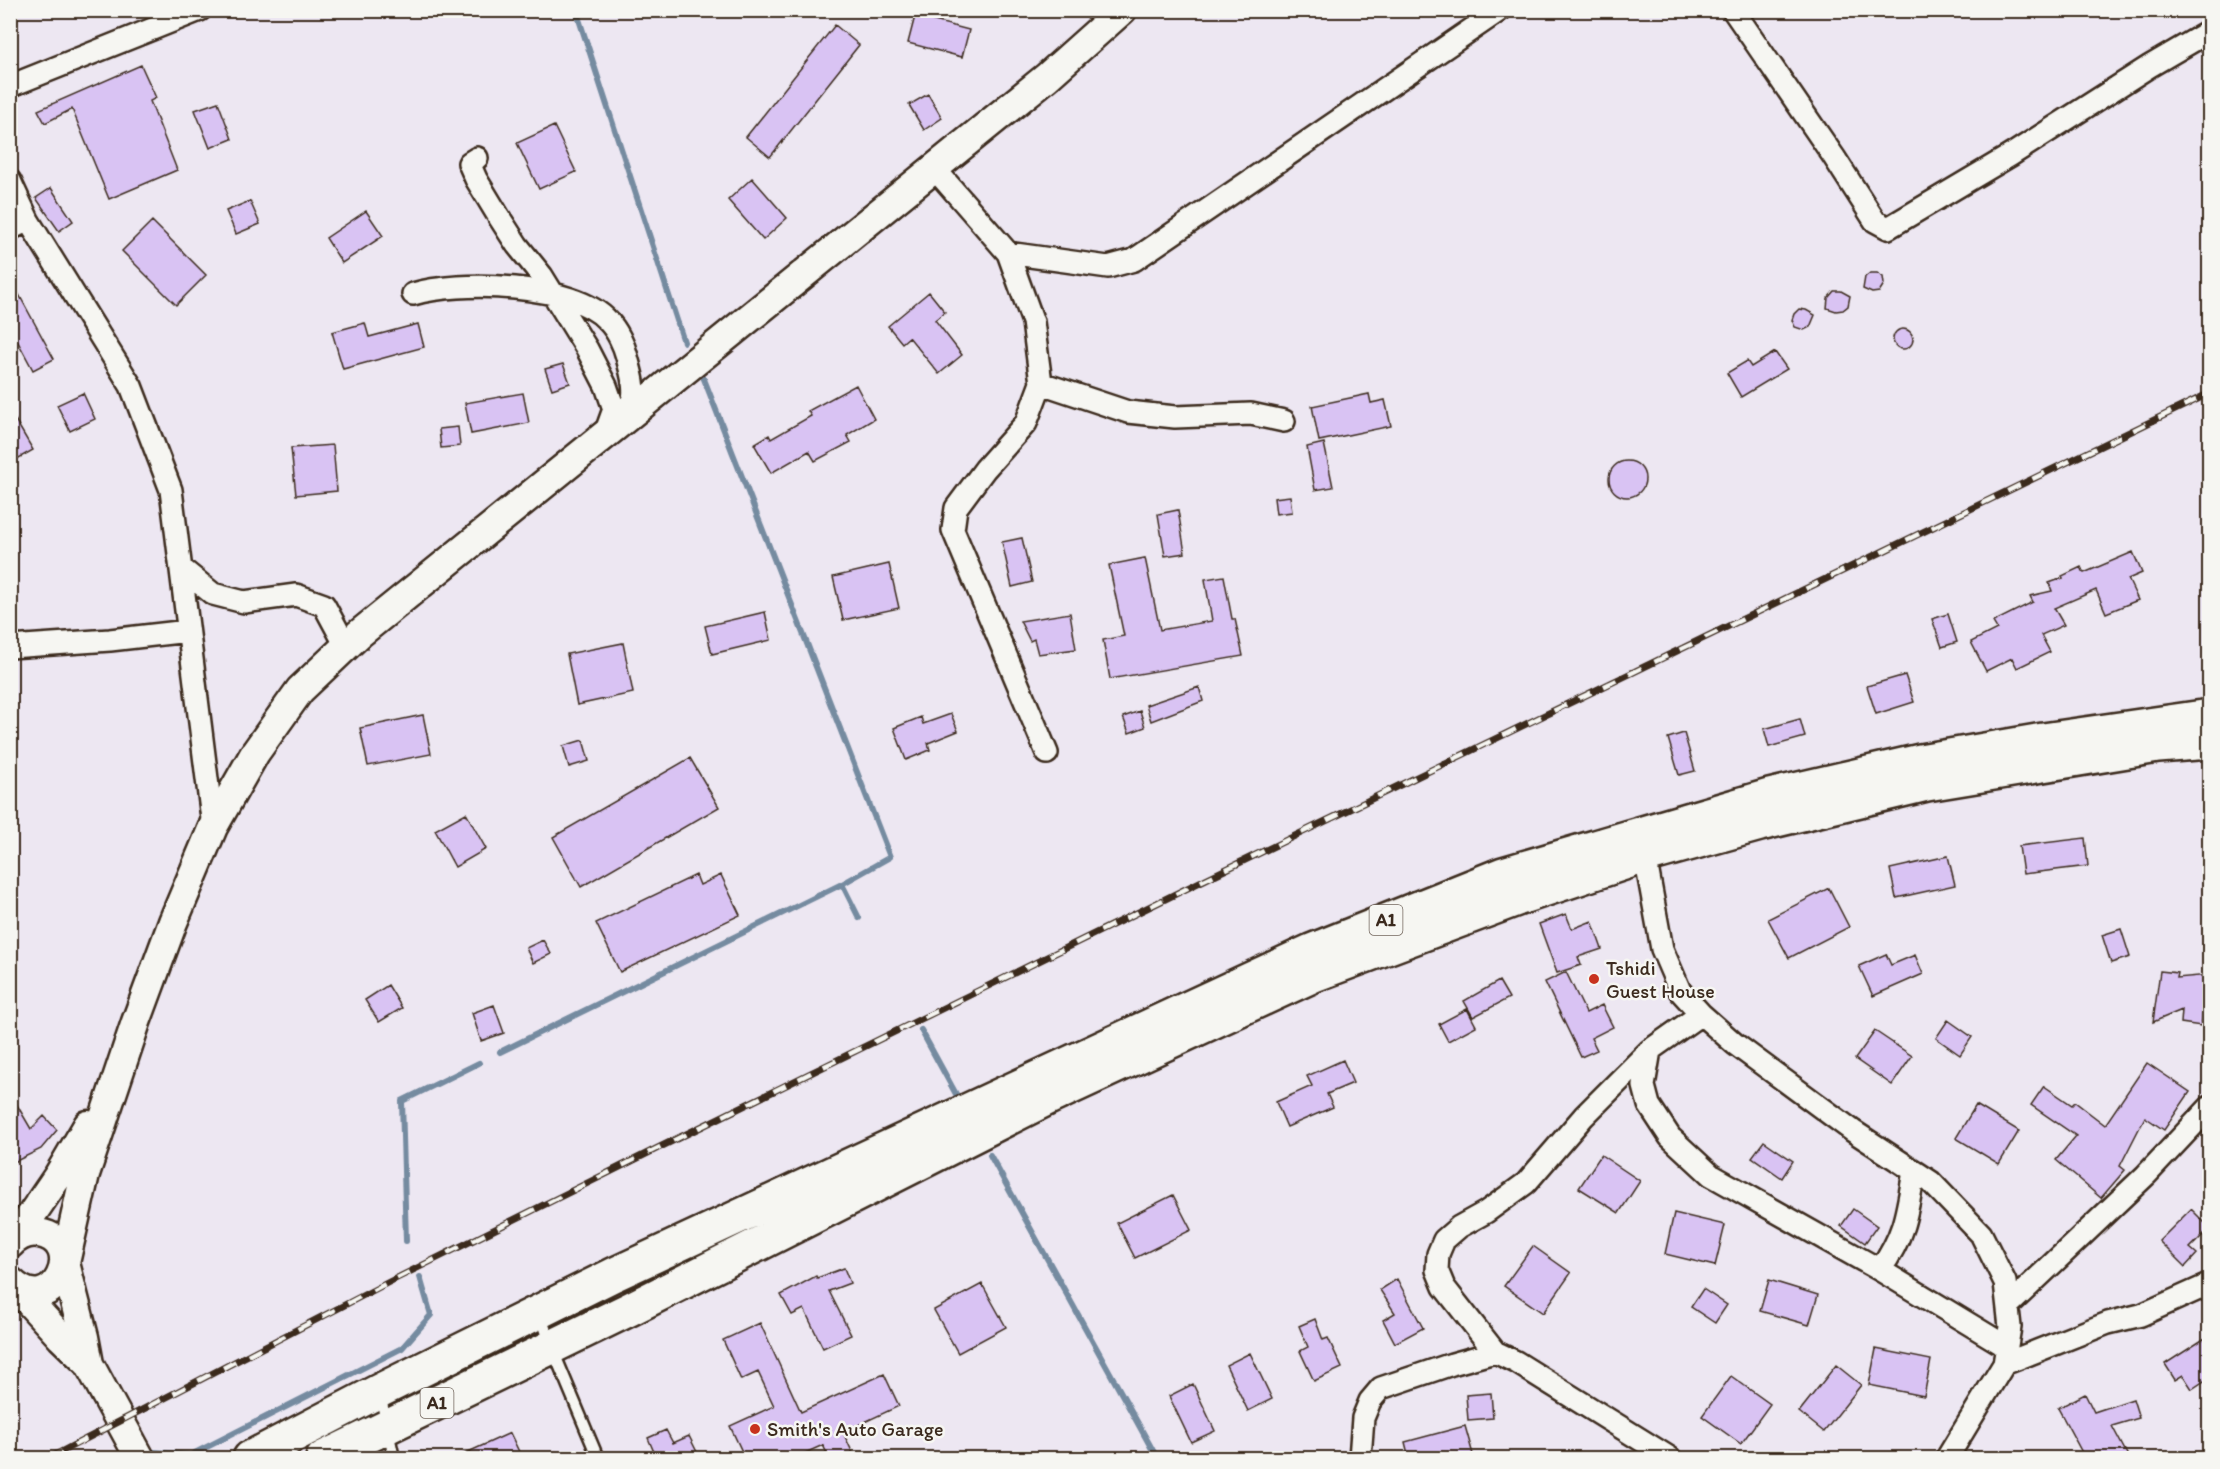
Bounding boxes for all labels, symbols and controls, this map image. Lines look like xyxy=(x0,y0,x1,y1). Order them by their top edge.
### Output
road number: A1 xyxy=(1370,905,1402,935)
place label: Tshidi Guest House xyxy=(1606,956,1715,1003)
marker: Tshidi Guest House xyxy=(1587,972,1601,986)
road number: A1 xyxy=(420,1388,454,1418)
place label: Smith's Auto Garage xyxy=(767,1417,944,1441)
marker: Smith's Auto Garage xyxy=(748,1422,762,1436)

